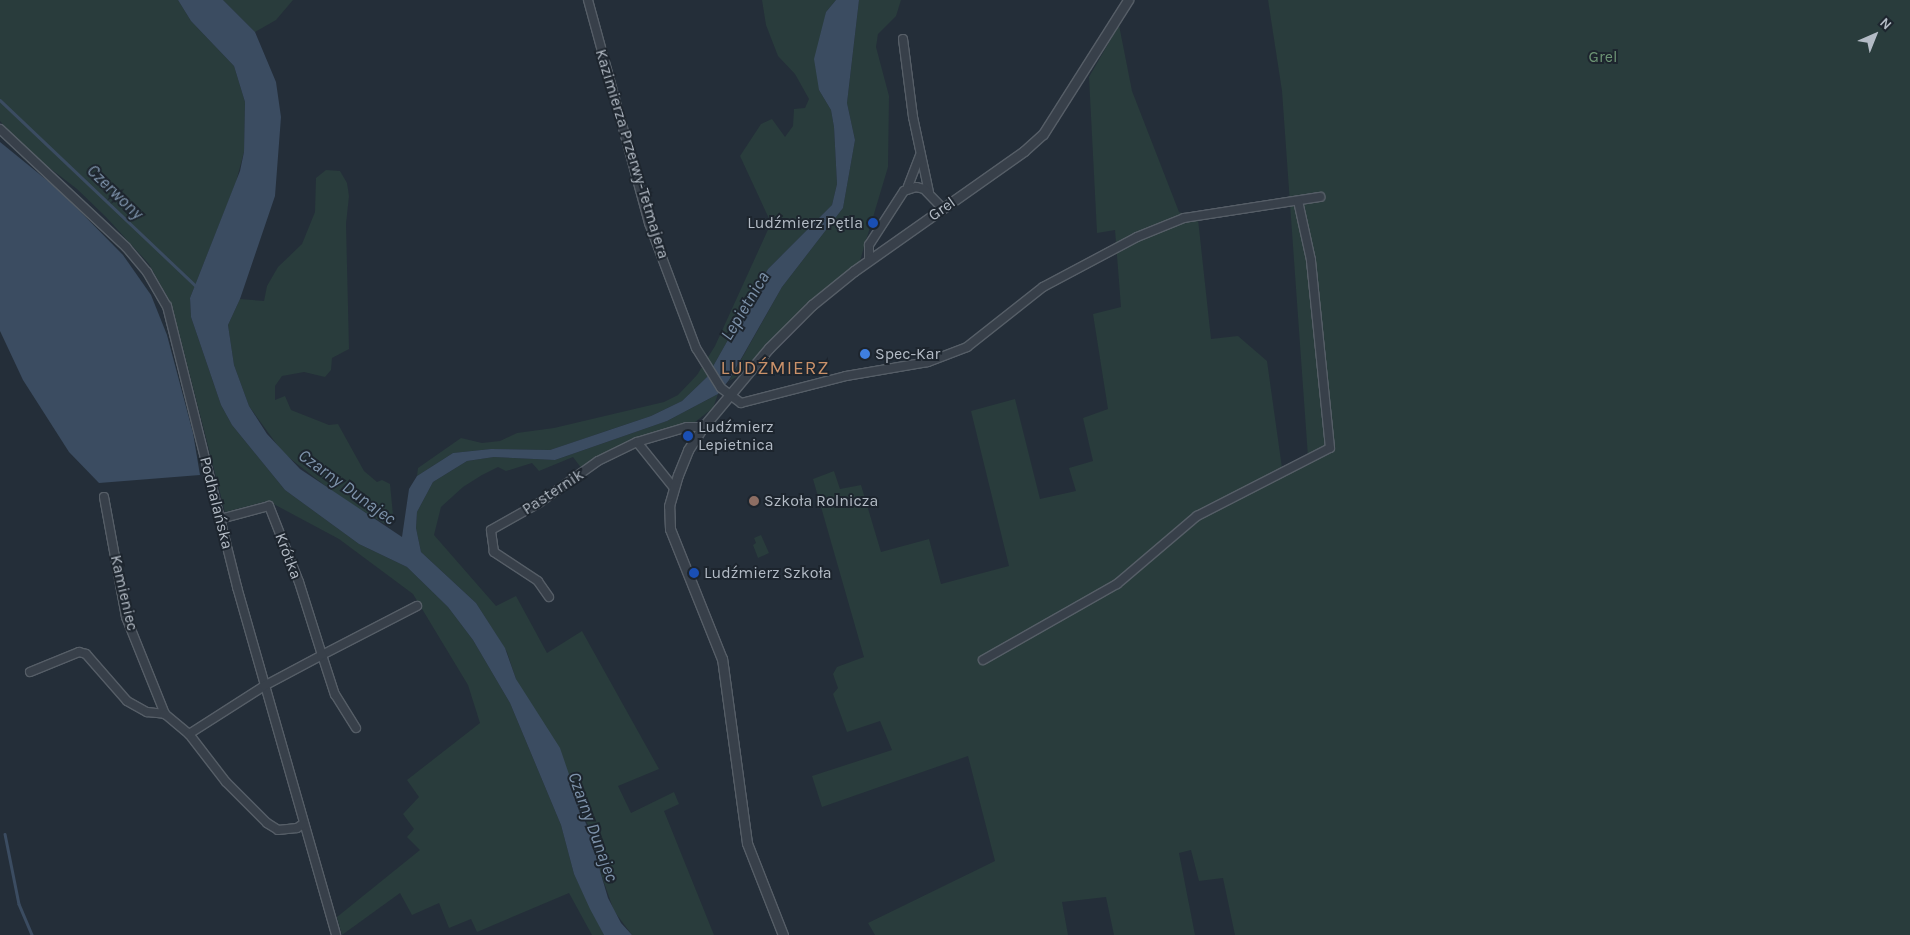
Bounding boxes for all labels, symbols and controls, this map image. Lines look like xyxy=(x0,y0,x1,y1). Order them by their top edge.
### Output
north arrow xyxy=(1850,10,1900,60)
text: N xyxy=(1876,14,1895,33)
street label: Kazimierza Przerwy-Tetmajera xyxy=(591,47,673,261)
park label: Grel xyxy=(1589,47,1617,67)
water label: Czerwony xyxy=(82,160,148,224)
street label: Grel xyxy=(925,193,959,225)
place label: Ludźmierz Pętla xyxy=(747,213,863,233)
marker: Ludźmierz Pętla xyxy=(867,217,879,229)
water label: Lepietnica xyxy=(716,268,774,344)
place label: Spec-Kar xyxy=(875,344,940,364)
marker: Spec-Kar xyxy=(859,348,871,360)
district label: LUDŹMIERZ xyxy=(719,358,831,380)
place label: Ludźmierz Lepietnica xyxy=(698,417,774,455)
marker: Ludźmierz Lepietnica xyxy=(682,430,694,442)
water label: Czarny Dunajec xyxy=(294,444,400,530)
street label: Podhalańska xyxy=(195,455,237,551)
street label: Pasternik xyxy=(519,465,587,519)
place label: Szkoła Rolnicza xyxy=(764,491,878,511)
marker: Szkoła Rolnicza xyxy=(748,495,760,507)
street label: Krótka xyxy=(270,530,306,582)
street label: Kamieniec xyxy=(106,553,142,633)
place label: Ludźmierz Szkoła xyxy=(704,563,832,583)
marker: Ludźmierz Szkoła xyxy=(688,567,700,579)
water label: Czarny Dunajec xyxy=(563,769,623,885)

